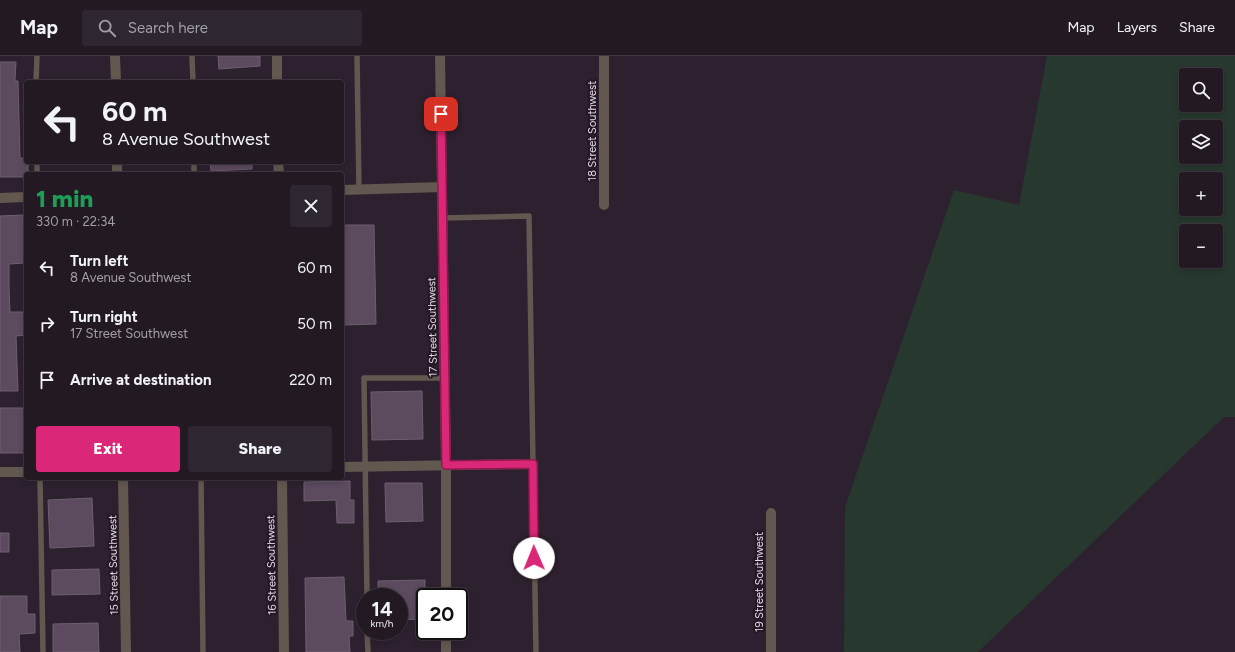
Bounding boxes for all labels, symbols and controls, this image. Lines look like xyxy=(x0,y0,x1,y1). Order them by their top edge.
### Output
search box xyxy=(82,10,362,46)
text: Map xyxy=(20,16,58,39)
icon: search xyxy=(96,17,118,39)
text: Search here xyxy=(128,19,208,37)
text: Map xyxy=(1067,19,1095,36)
text: Layers xyxy=(1117,19,1157,36)
text: Share xyxy=(1179,19,1215,36)
map controls xyxy=(1179,68,1223,268)
button: search xyxy=(1179,68,1223,112)
street label: 18 Street Southwest xyxy=(586,81,599,181)
text: 60 m xyxy=(102,94,167,128)
icon: left xyxy=(36,96,88,148)
pin xyxy=(424,97,458,131)
icon: arrive xyxy=(430,103,452,125)
button: layers xyxy=(1179,120,1223,164)
text: 8 Avenue Southwest xyxy=(102,128,270,150)
button: + xyxy=(1179,172,1223,216)
text: 1 min xyxy=(36,184,93,213)
button: close xyxy=(290,185,332,227)
text: 330 m · 22:34 xyxy=(36,214,115,229)
button: − xyxy=(1179,224,1223,268)
text: Turn left xyxy=(70,252,128,270)
icon: left xyxy=(36,257,58,279)
text: 60 m xyxy=(297,259,332,277)
text: 8 Avenue Southwest xyxy=(70,270,191,285)
street label: 17 Street Southwest xyxy=(425,277,440,377)
text: Turn right xyxy=(70,308,138,326)
icon: right xyxy=(36,313,58,335)
text: 50 m xyxy=(297,315,332,333)
text: 17 Street Southwest xyxy=(70,326,188,341)
icon: arrive xyxy=(36,369,58,391)
text: Arrive at destination xyxy=(70,371,211,389)
text: 220 m xyxy=(289,371,332,389)
button: Exit xyxy=(36,426,180,472)
button: Share xyxy=(188,426,332,472)
street label: 15 Street Southwest xyxy=(106,515,121,615)
street label: 16 Street Southwest xyxy=(264,515,279,615)
street label: 19 Street Southwest xyxy=(753,532,766,632)
position arrow xyxy=(513,537,555,579)
speed limit sign: 20 xyxy=(416,588,468,640)
text: 14 xyxy=(371,597,393,621)
text: km/h xyxy=(371,617,393,630)

